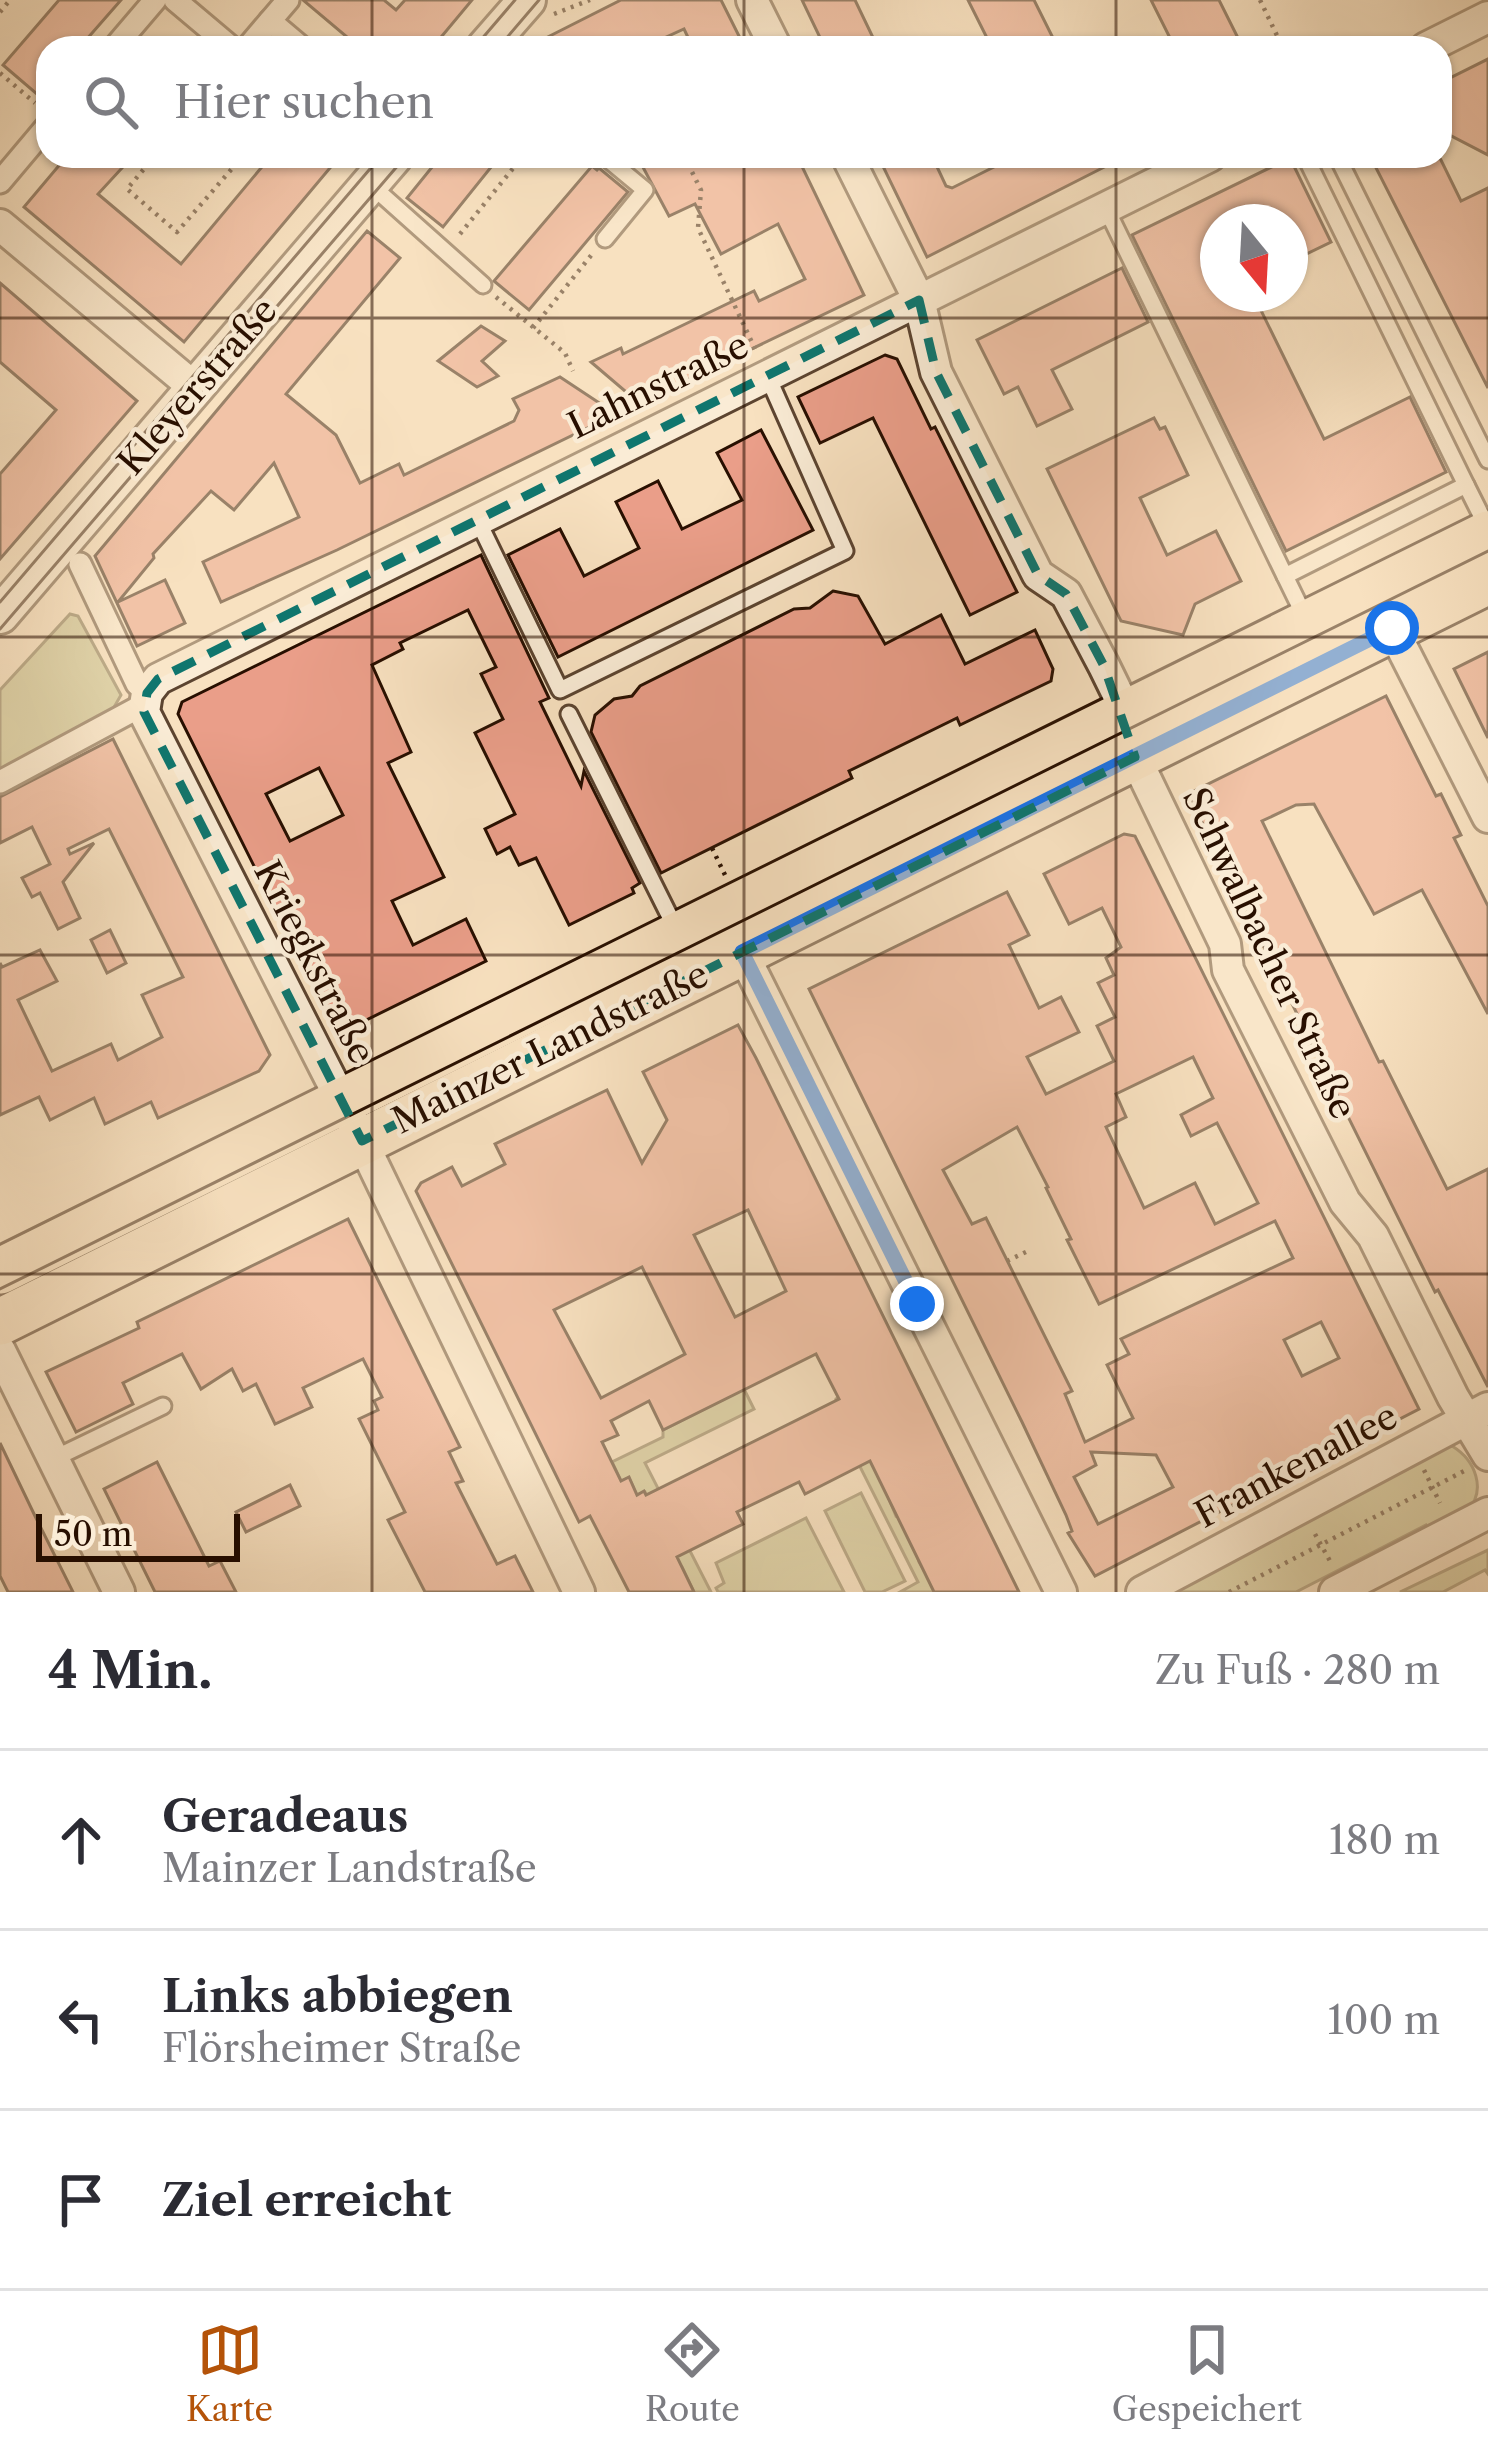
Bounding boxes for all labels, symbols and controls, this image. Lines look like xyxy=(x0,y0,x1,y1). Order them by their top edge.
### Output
search box xyxy=(36,36,1452,168)
icon: search xyxy=(78,69,144,135)
text: Hier suchen xyxy=(174,74,434,130)
north arrow xyxy=(1200,204,1308,312)
street label: Kleyerstraße xyxy=(108,289,286,483)
street label: Lahnstraße xyxy=(561,322,755,448)
route start xyxy=(1365,601,1419,655)
street label: Schwalbacher Straße xyxy=(1174,780,1366,1126)
street label: Kriegkstraße xyxy=(245,853,385,1071)
street label: Mainzer Landstraße xyxy=(385,951,715,1143)
route end xyxy=(890,1277,944,1331)
street label: Frankenallee xyxy=(1187,1393,1405,1537)
scale bar xyxy=(36,1508,240,1561)
text: 50 m xyxy=(54,1514,132,1555)
text: 4 Min. xyxy=(48,1639,212,1701)
text: Zu Fuß · 280 m xyxy=(1155,1646,1440,1694)
text: Geradeaus xyxy=(162,1788,408,1844)
icon: ahead xyxy=(48,1807,114,1873)
text: 180 m xyxy=(1329,1816,1440,1864)
text: Mainzer Landstraße xyxy=(162,1844,537,1892)
text: Links abbiegen xyxy=(162,1968,513,2024)
icon: left xyxy=(48,1987,114,2053)
text: 100 m xyxy=(1327,1996,1440,2044)
text: Flörsheimer Straße xyxy=(162,2024,521,2072)
icon: arrive xyxy=(48,2167,114,2233)
text: Ziel erreicht xyxy=(162,2172,451,2228)
tab: Karte xyxy=(186,2317,273,2430)
tab: Route xyxy=(645,2317,740,2430)
tab: Gespeichert xyxy=(1112,2317,1302,2430)

